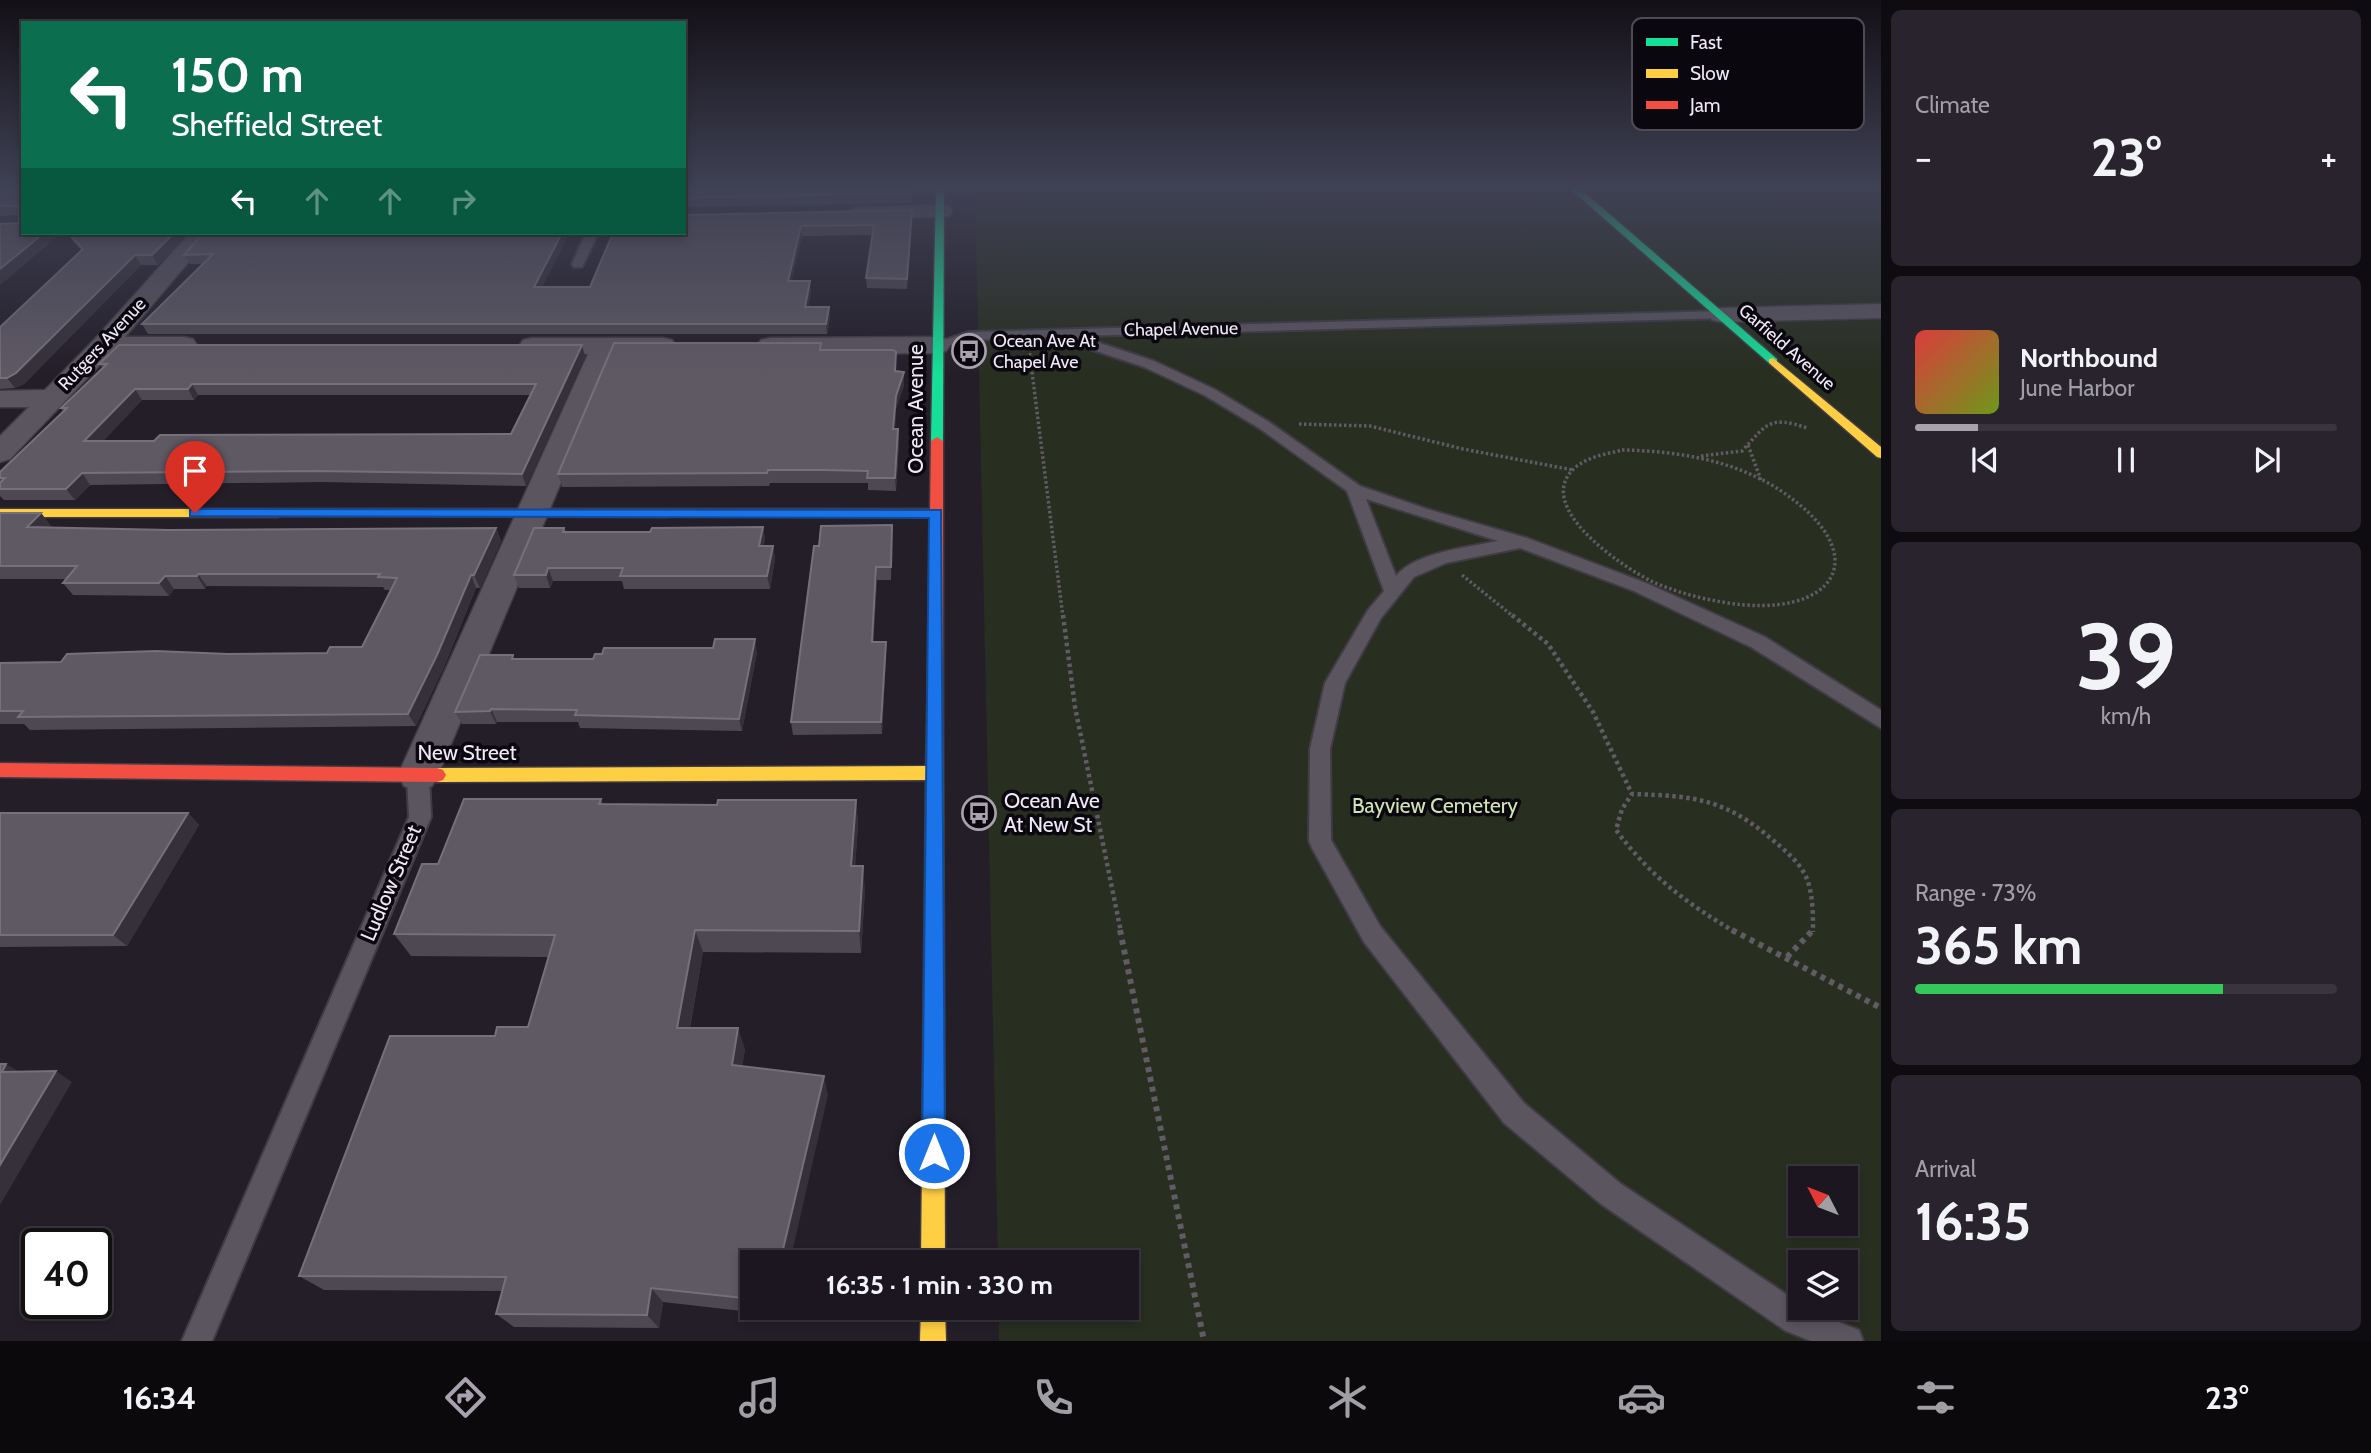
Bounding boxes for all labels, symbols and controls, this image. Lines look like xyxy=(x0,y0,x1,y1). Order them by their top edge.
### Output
legend xyxy=(1632,18,1864,130)
text: Fast xyxy=(1690,31,1723,54)
text: 150 m xyxy=(171,45,304,104)
icon: left xyxy=(56,49,147,140)
text: Slow xyxy=(1690,62,1730,85)
text: Climate xyxy=(1915,91,1990,119)
text: Jam xyxy=(1689,94,1720,117)
text: Sheffield Street xyxy=(171,105,382,144)
text: 23° xyxy=(2091,126,2161,189)
text: − xyxy=(1915,134,1932,181)
text: + xyxy=(2320,134,2337,181)
icon: left xyxy=(225,182,263,220)
icon: ahead xyxy=(298,182,336,220)
icon: ahead xyxy=(371,182,409,220)
icon: right xyxy=(444,182,482,220)
street label: Rutgers Avenue xyxy=(54,293,150,395)
street label: Garfield Avenue xyxy=(1734,299,1840,395)
street label: Chapel Avenue xyxy=(1124,317,1238,341)
place label: Ocean Ave At Chapel Ave xyxy=(993,330,1096,373)
bus stop icon: Ocean Ave At Chapel Ave xyxy=(950,332,988,370)
text: Northbound xyxy=(2020,342,2158,374)
street label: Ocean Avenue xyxy=(903,344,928,474)
text: June Harbor xyxy=(2020,374,2134,402)
pin xyxy=(165,441,225,513)
icon: previous xyxy=(1966,441,2004,479)
icon: pause xyxy=(2107,441,2145,479)
icon: next xyxy=(2248,441,2286,479)
icon: arrive xyxy=(176,452,214,490)
text: 39 xyxy=(2076,601,2176,712)
text: km/h xyxy=(2101,702,2151,730)
street label: New Street xyxy=(417,740,517,765)
place label: Ocean Ave At New St xyxy=(1004,788,1100,837)
park label: Bayview Cemetery xyxy=(1352,793,1518,818)
bus stop icon: Ocean Ave At New St xyxy=(960,794,998,832)
street label: Ludlow Street xyxy=(355,821,426,944)
text: Range · 73% xyxy=(1915,879,2036,907)
text: 365 km xyxy=(1915,914,2082,977)
position arrow xyxy=(897,1116,971,1190)
text: Arrival xyxy=(1915,1155,1976,1183)
north arrow xyxy=(1788,1166,1858,1236)
map controls xyxy=(1788,1166,1858,1320)
text: 16:35 xyxy=(1915,1190,2031,1253)
speed limit sign: 40 xyxy=(21,1228,112,1319)
button: layers xyxy=(1788,1250,1858,1320)
text: 16:35 · 1 min · 330 m xyxy=(826,1269,1053,1301)
icon: directions xyxy=(441,1373,490,1422)
icon: music xyxy=(735,1373,784,1422)
icon: phone xyxy=(1029,1373,1078,1422)
icon: climate xyxy=(1323,1373,1372,1422)
icon: car xyxy=(1617,1373,1666,1422)
icon: filters xyxy=(1911,1373,1960,1422)
text: 16:34 xyxy=(122,1378,197,1417)
text: 23° xyxy=(2205,1378,2249,1417)

